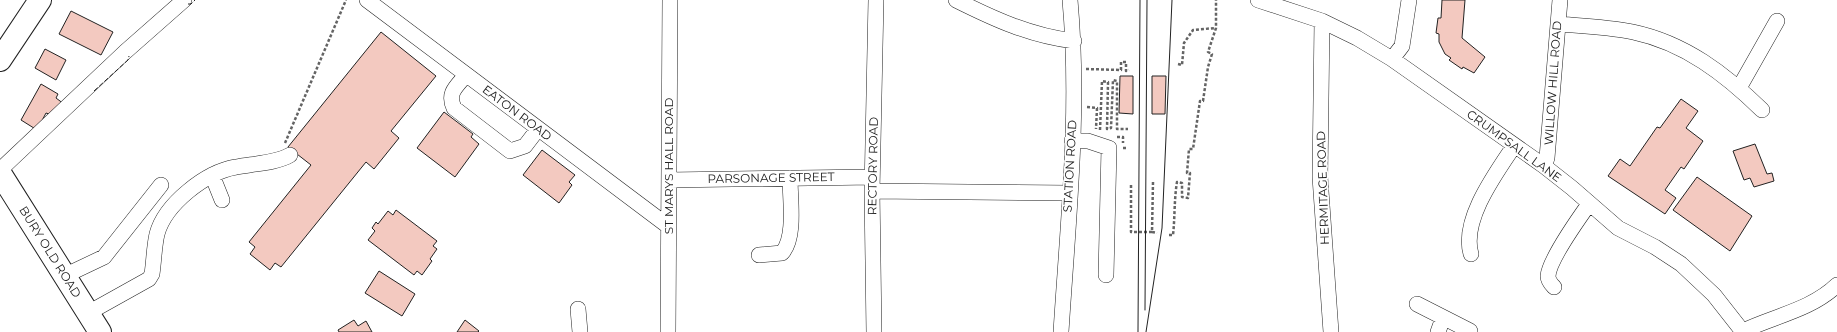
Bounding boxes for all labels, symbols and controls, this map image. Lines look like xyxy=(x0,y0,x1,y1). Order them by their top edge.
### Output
street label: WILLOW HILL ROAD xyxy=(1541,20,1564,146)
street label: EATON ROAD xyxy=(480,82,555,144)
street label: ST MARYS HALL ROAD xyxy=(661,98,676,234)
street label: CRUMPSALL LANE xyxy=(1464,106,1565,185)
street label: RECTORY ROAD xyxy=(864,117,881,215)
street label: STATION ROAD xyxy=(1060,119,1079,213)
street label: HERMITAGE ROAD xyxy=(1313,131,1332,245)
street label: PARSONAGE STREET xyxy=(707,169,835,186)
street label: BURY OLD ROAD xyxy=(16,203,85,300)

